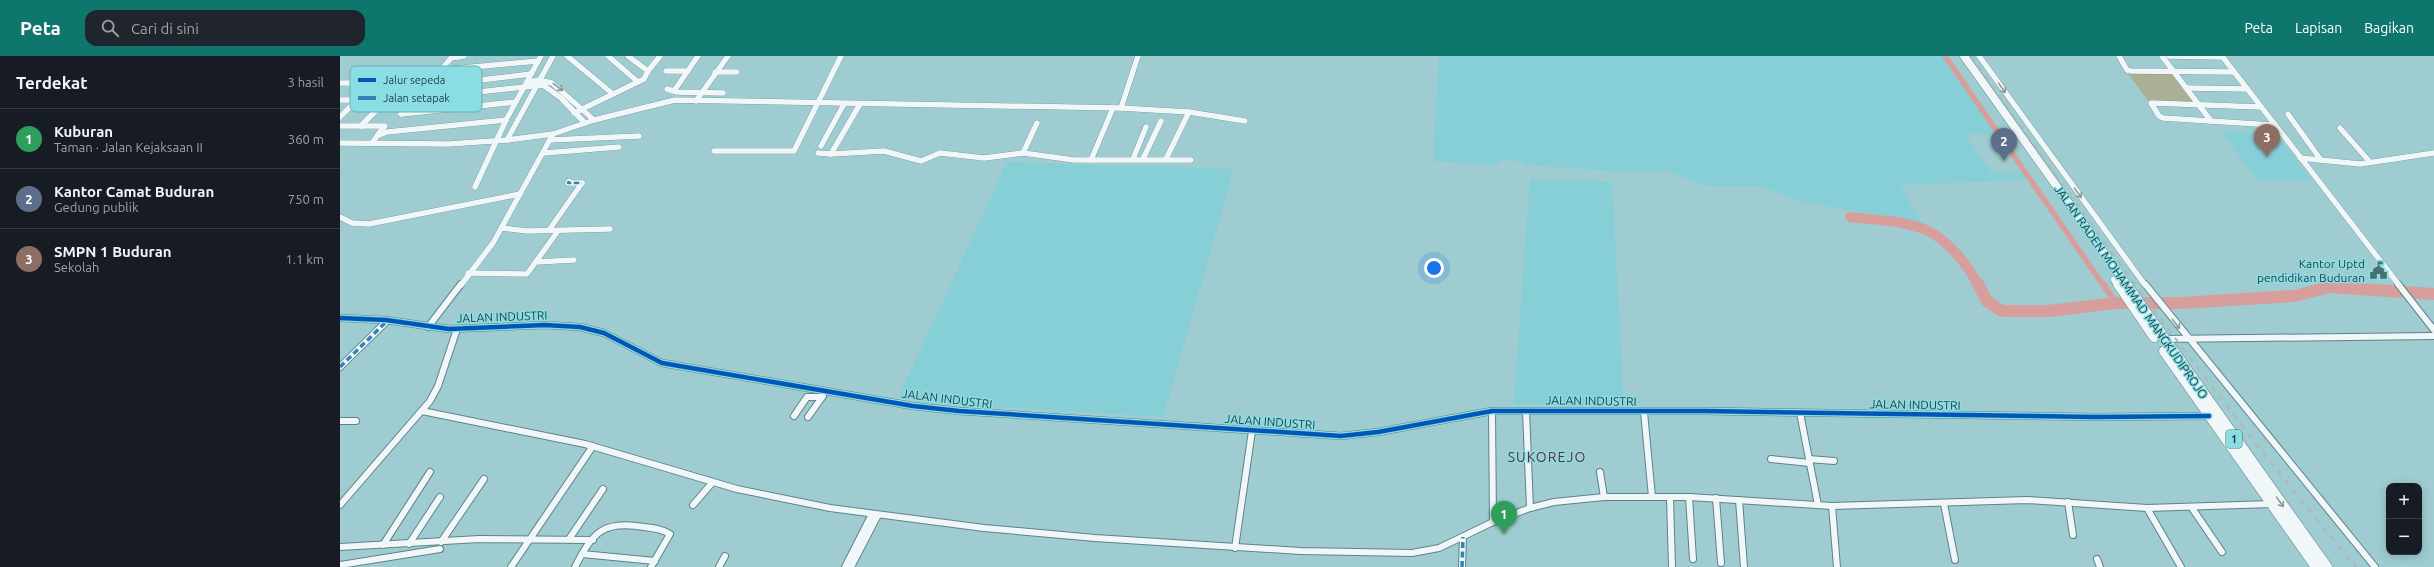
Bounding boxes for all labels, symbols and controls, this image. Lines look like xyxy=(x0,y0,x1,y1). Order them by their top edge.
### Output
search box xyxy=(85,10,365,46)
text: Peta xyxy=(20,17,61,39)
icon: search xyxy=(99,17,121,39)
text: Cari di sini xyxy=(131,20,199,37)
text: Peta xyxy=(2245,20,2273,36)
text: Lapisan xyxy=(2295,20,2342,36)
text: Bagikan xyxy=(2364,20,2414,36)
legend xyxy=(350,66,482,112)
text: Terdekat xyxy=(16,73,88,92)
text: Jalur sepeda xyxy=(383,74,445,86)
text: 3 hasil xyxy=(287,75,324,89)
one-way arrow xyxy=(1998,82,2006,93)
one-way arrow xyxy=(552,83,563,92)
text: Jalan setapak xyxy=(383,92,450,104)
text: Kuburan xyxy=(54,123,113,140)
pin: 3 xyxy=(2254,124,2280,157)
pin: 2 xyxy=(1991,128,2017,161)
text: 1 xyxy=(25,132,33,146)
text: 360 m xyxy=(288,132,324,146)
text: Taman · Jalan Kejaksaan II xyxy=(54,140,203,154)
street label: JALAN RADEN MOHAMMAD MANGKUDIPROJO xyxy=(2052,182,2211,401)
text: Kantor Camat Buduran xyxy=(54,183,214,200)
one-way arrow xyxy=(2074,187,2083,198)
text: 2 xyxy=(25,192,33,206)
text: 750 m xyxy=(288,192,324,206)
text: Gedung publik xyxy=(54,200,138,214)
text: SMPN 1 Buduran xyxy=(54,243,172,260)
text: 3 xyxy=(25,252,33,266)
text: 1.1 km xyxy=(285,252,324,266)
place label: Kantor Uptd pendidikan Buduran xyxy=(2257,257,2365,284)
your location xyxy=(1424,258,1444,278)
text: Sekolah xyxy=(54,260,99,274)
public building icon: Kantor Uptd pendidikan Buduran xyxy=(2368,261,2388,281)
street label: JALAN INDUSTRI xyxy=(456,308,548,325)
one-way arrow xyxy=(2171,319,2180,329)
street label: JALAN INDUSTRI xyxy=(901,387,993,411)
street label: JALAN INDUSTRI xyxy=(1545,393,1637,408)
street label: JALAN INDUSTRI xyxy=(1869,397,1961,412)
street label: JALAN INDUSTRI xyxy=(1224,412,1316,431)
road number: 1 xyxy=(2226,430,2242,448)
district label: SUKOREJO xyxy=(1508,449,1586,465)
map controls xyxy=(2386,483,2422,555)
button: + xyxy=(2386,483,2422,519)
one-way arrow xyxy=(2276,496,2284,507)
pin: 1 xyxy=(1491,501,1517,534)
button: − xyxy=(2386,519,2422,555)

